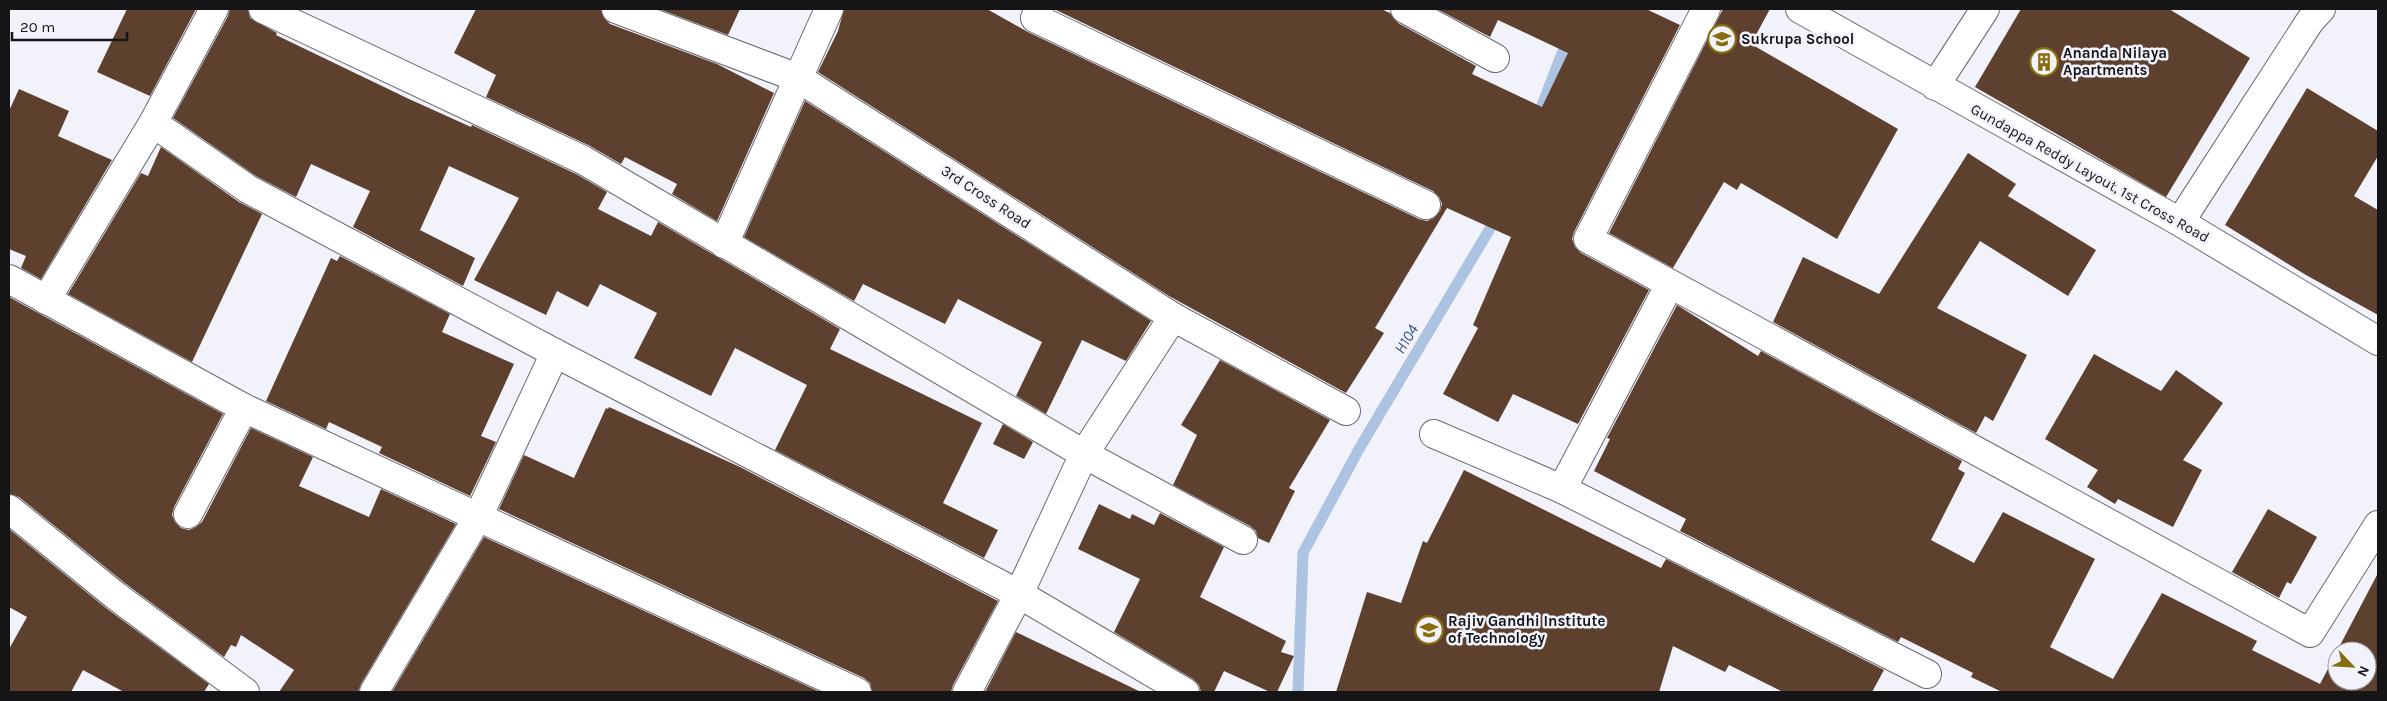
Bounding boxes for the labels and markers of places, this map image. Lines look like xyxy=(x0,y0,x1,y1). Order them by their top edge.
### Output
school or university icon: Sukrupa School xyxy=(1707,24,1737,54)
place label: Sukrupa School xyxy=(1741,30,1854,48)
place label: Ananda Nilaya Apartments xyxy=(2063,44,2167,79)
building icon: Ananda Nilaya Apartments xyxy=(2029,47,2059,77)
place label: Rajiv Gandhi Institute of Technology xyxy=(1448,612,1605,647)
school or university icon: Rajiv Gandhi Institute of Technology xyxy=(1414,615,1444,645)

